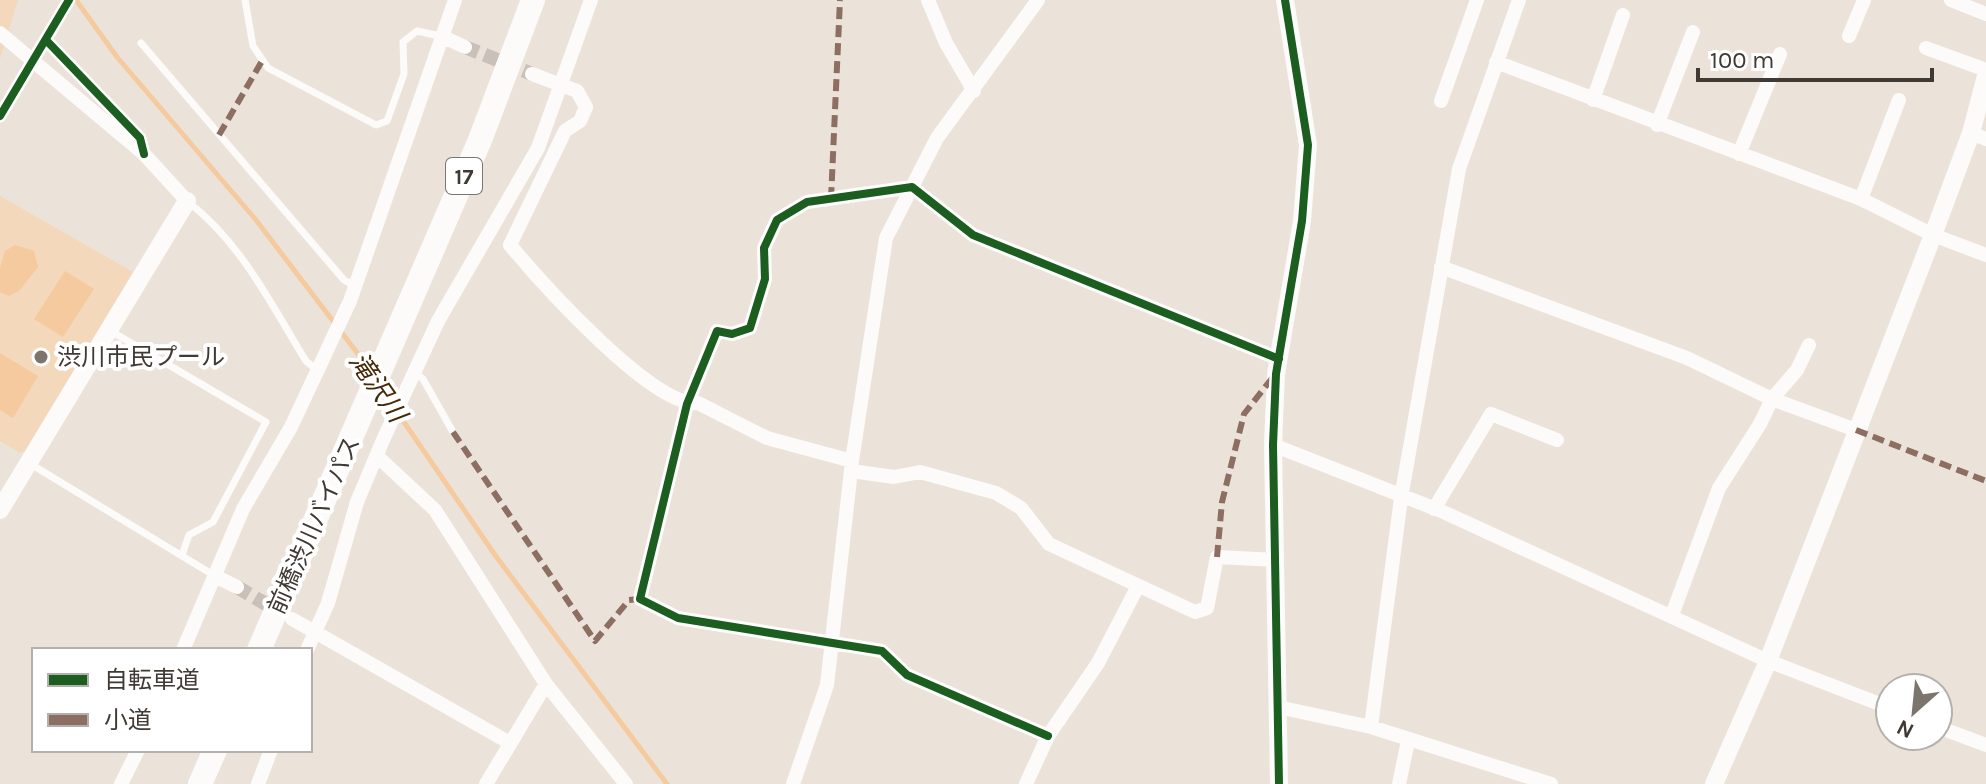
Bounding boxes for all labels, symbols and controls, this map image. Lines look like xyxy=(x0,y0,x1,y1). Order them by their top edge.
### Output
scale bar xyxy=(1698,32,1932,82)
text: 100 m xyxy=(1710,46,1775,74)
road number: 17 xyxy=(446,158,482,194)
place label: 渋川市民プール xyxy=(57,343,225,371)
water label: 滝沢川 xyxy=(343,346,414,431)
marker: 渋川市民プール xyxy=(32,348,50,366)
street label: 前橋渋川バイパス xyxy=(262,432,366,618)
legend xyxy=(32,648,312,752)
text: 自転車道 xyxy=(104,666,200,694)
north arrow xyxy=(1874,672,1954,752)
text: 小道 xyxy=(104,706,152,734)
text: N xyxy=(1892,714,1918,744)

